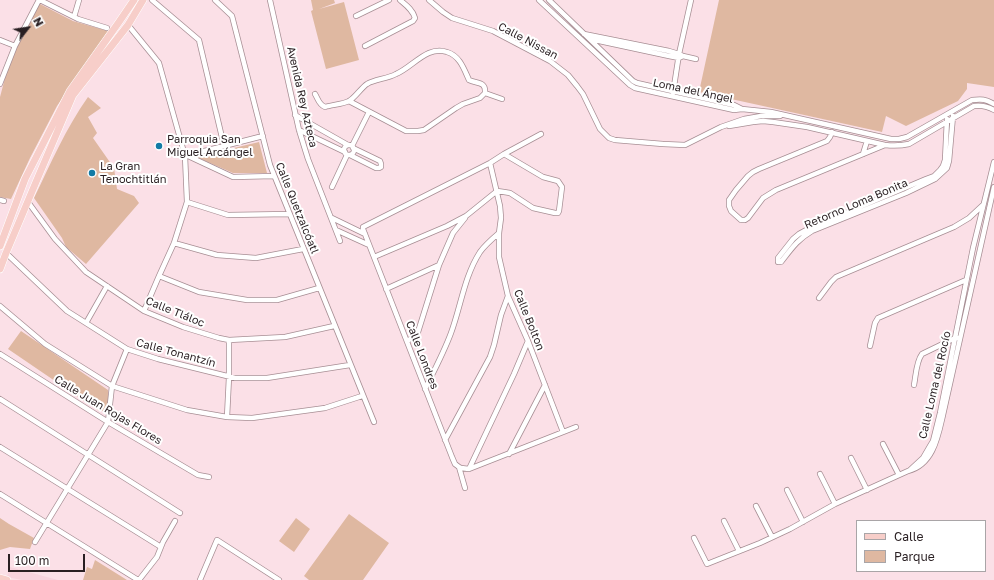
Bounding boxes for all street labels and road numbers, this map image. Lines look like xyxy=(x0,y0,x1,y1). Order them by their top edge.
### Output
street label: Calle Nissan xyxy=(496,20,560,62)
street label: Avenida Rey Azteca xyxy=(284,45,320,149)
street label: Loma del Ángel xyxy=(652,76,734,106)
street label: Calle Quetzalcóatl xyxy=(273,160,321,256)
street label: Retorno Loma Bonita xyxy=(802,176,910,232)
street label: Calle Bolton xyxy=(511,287,547,353)
street label: Calle Tláloc xyxy=(144,294,206,330)
street label: Calle Londres xyxy=(403,319,441,391)
street label: Calle Loma del Rocío xyxy=(916,330,954,440)
street label: Calle Tonantzín xyxy=(135,336,217,370)
street label: Calle Juan Rojas Flores xyxy=(52,373,164,447)

